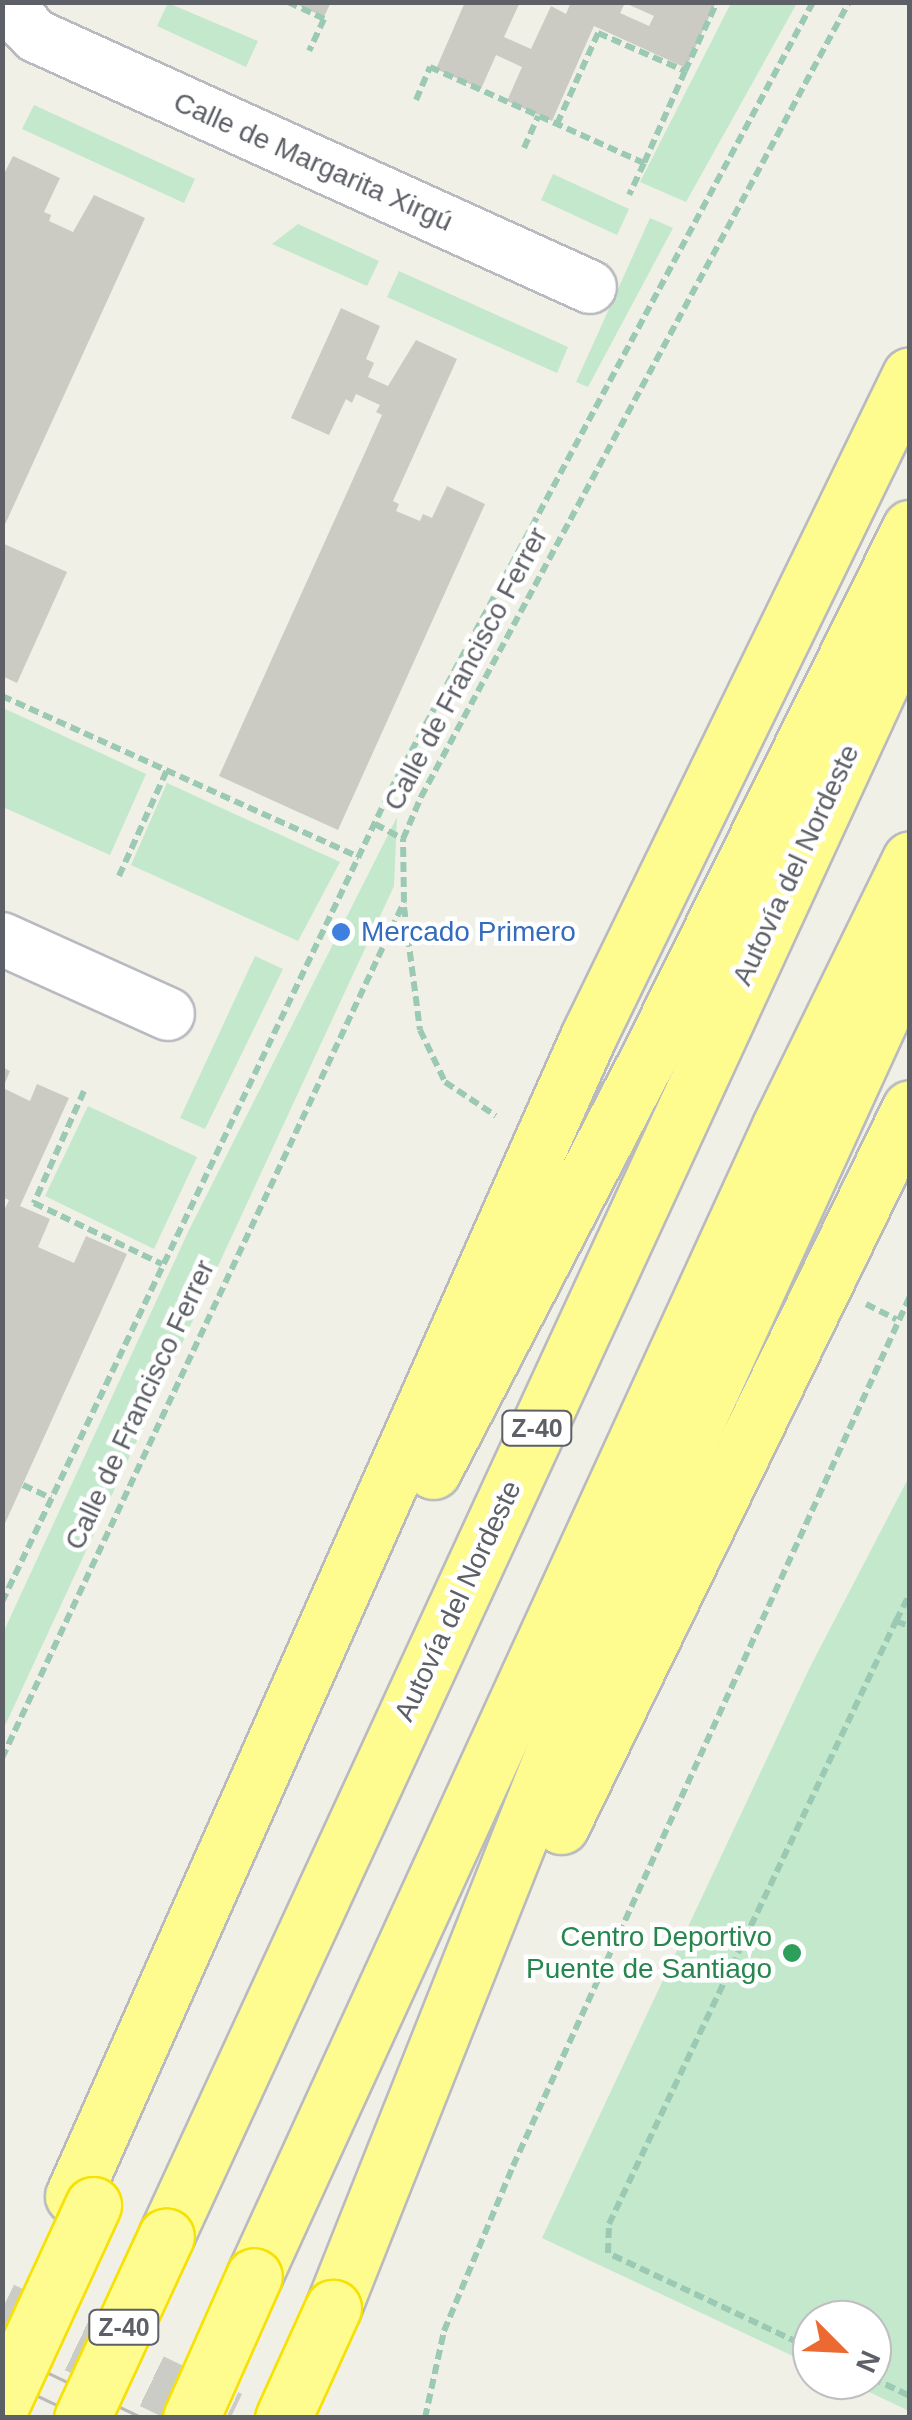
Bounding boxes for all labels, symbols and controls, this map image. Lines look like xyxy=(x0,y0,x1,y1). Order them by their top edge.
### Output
street label: Calle de Margarita Xirgú xyxy=(168,85,458,239)
street label: Calle de Francisco Ferrer xyxy=(377,522,555,816)
street label: Autovía del Nordeste xyxy=(726,739,866,991)
place label: Mercado Primero xyxy=(361,915,576,949)
marker: Mercado Primero xyxy=(330,921,352,943)
street label: Calle de Francisco Ferrer xyxy=(58,1255,222,1555)
road number: Z-40 xyxy=(500,1408,574,1448)
street label: Autovía del Nordeste xyxy=(388,1475,528,1727)
place label: Centro Deportivo Puente de Santiago xyxy=(526,1920,772,1986)
marker: Centro Deportivo Puente de Santiago xyxy=(781,1942,803,1964)
north arrow xyxy=(792,2300,892,2400)
road number: Z-40 xyxy=(86,2307,162,2347)
text: N xyxy=(850,2346,886,2377)

